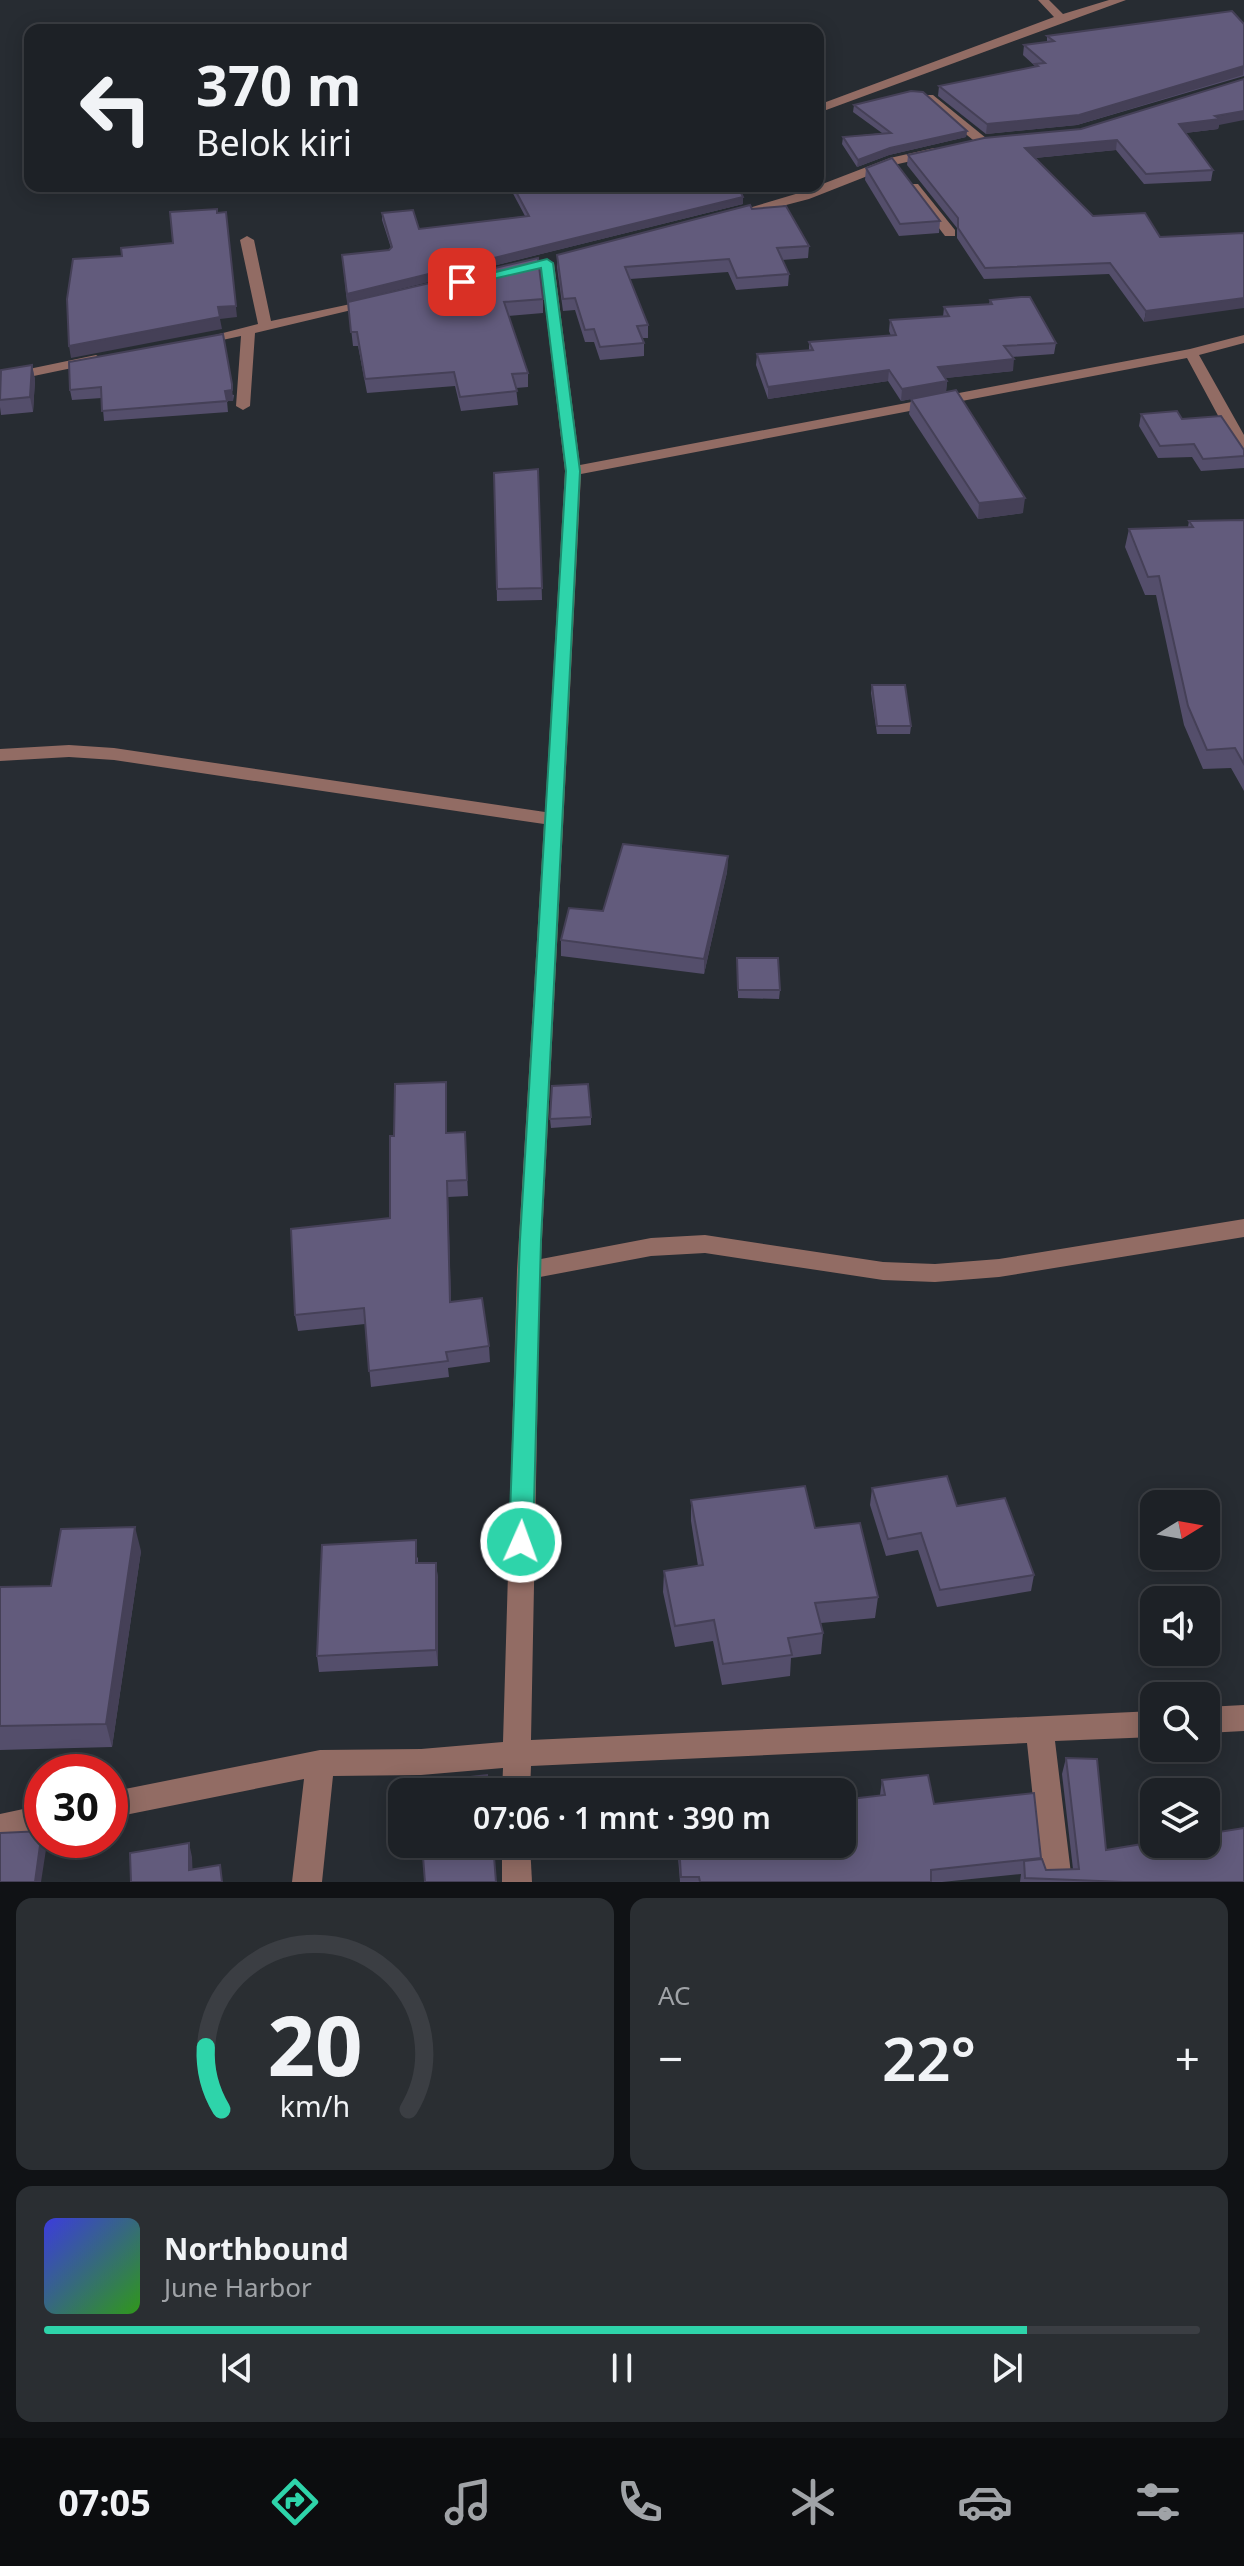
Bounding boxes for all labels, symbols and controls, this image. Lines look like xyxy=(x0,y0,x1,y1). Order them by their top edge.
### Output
text: 370 m xyxy=(196,46,361,122)
icon: left xyxy=(64,56,168,160)
text: Belok kiri xyxy=(196,118,352,167)
pin xyxy=(428,248,496,316)
icon: arrive xyxy=(440,260,484,304)
north arrow xyxy=(1140,1490,1220,1570)
map controls xyxy=(1140,1490,1220,1858)
position arrow xyxy=(479,1500,563,1584)
button: sound xyxy=(1140,1586,1220,1666)
button: search xyxy=(1140,1682,1220,1762)
speed limit sign: 30 xyxy=(24,1754,128,1858)
button: layers xyxy=(1140,1778,1220,1858)
text: 07:06 · 1 mnt · 390 m xyxy=(473,1797,771,1838)
text: AC xyxy=(658,1977,691,2013)
text: 20 xyxy=(267,1987,363,2100)
text: 22° xyxy=(882,2017,976,2099)
text: − xyxy=(658,2028,683,2088)
text: + xyxy=(1175,2028,1200,2088)
text: km/h xyxy=(280,2086,350,2125)
text: Northbound xyxy=(164,2228,349,2269)
text: June Harbor xyxy=(164,2269,312,2305)
icon: previous xyxy=(215,2346,259,2390)
icon: pause xyxy=(600,2346,644,2390)
icon: next xyxy=(985,2346,1029,2390)
icon: directions xyxy=(267,2474,323,2530)
icon: music xyxy=(440,2474,496,2530)
icon: phone xyxy=(612,2474,668,2530)
icon: climate xyxy=(785,2474,841,2530)
icon: car xyxy=(957,2474,1013,2530)
icon: filters xyxy=(1130,2474,1186,2530)
text: 07:05 xyxy=(58,2478,151,2527)

